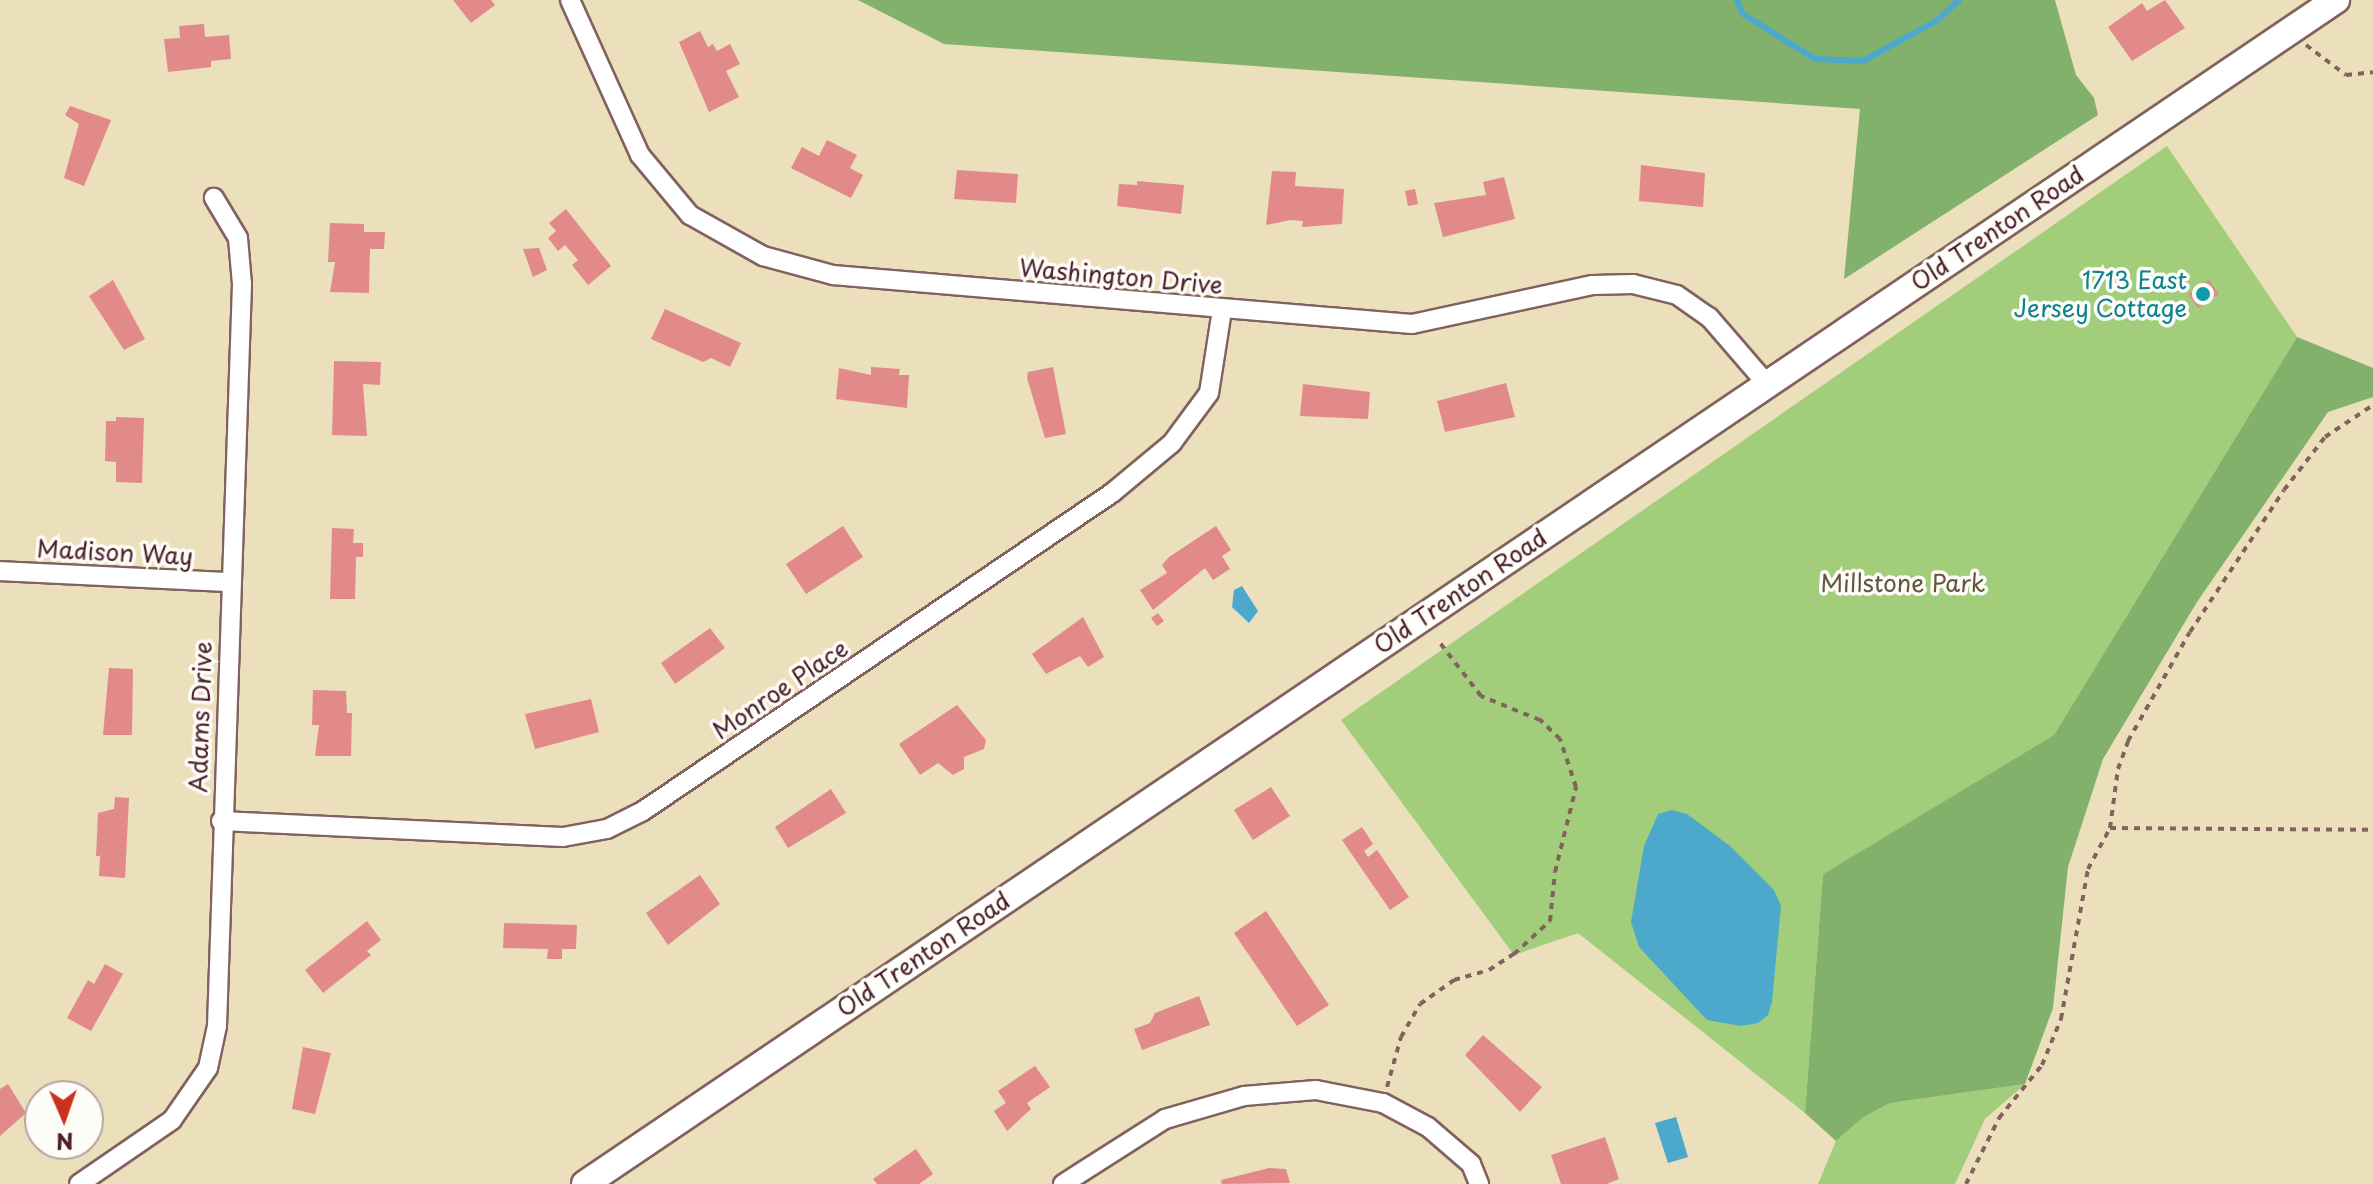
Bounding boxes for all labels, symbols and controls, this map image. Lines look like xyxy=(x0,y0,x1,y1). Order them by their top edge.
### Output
street label: Old Trenton Road xyxy=(1904,159,2090,297)
street label: Washington Drive xyxy=(1018,253,1224,299)
place label: 1713 East Jersey Cottage xyxy=(2013,266,2187,322)
marker: 1713 East Jersey Cottage xyxy=(2194,285,2212,303)
street label: Old Trenton Road xyxy=(1367,522,1553,660)
street label: Madison Way xyxy=(37,534,193,570)
park label: Millstone Park xyxy=(1820,569,1986,597)
street label: Monroe Place xyxy=(707,633,853,745)
street label: Adams Drive xyxy=(183,641,217,793)
street label: Old Trenton Road xyxy=(830,885,1016,1023)
north arrow xyxy=(24,1080,104,1160)
text: N xyxy=(55,1126,74,1159)

